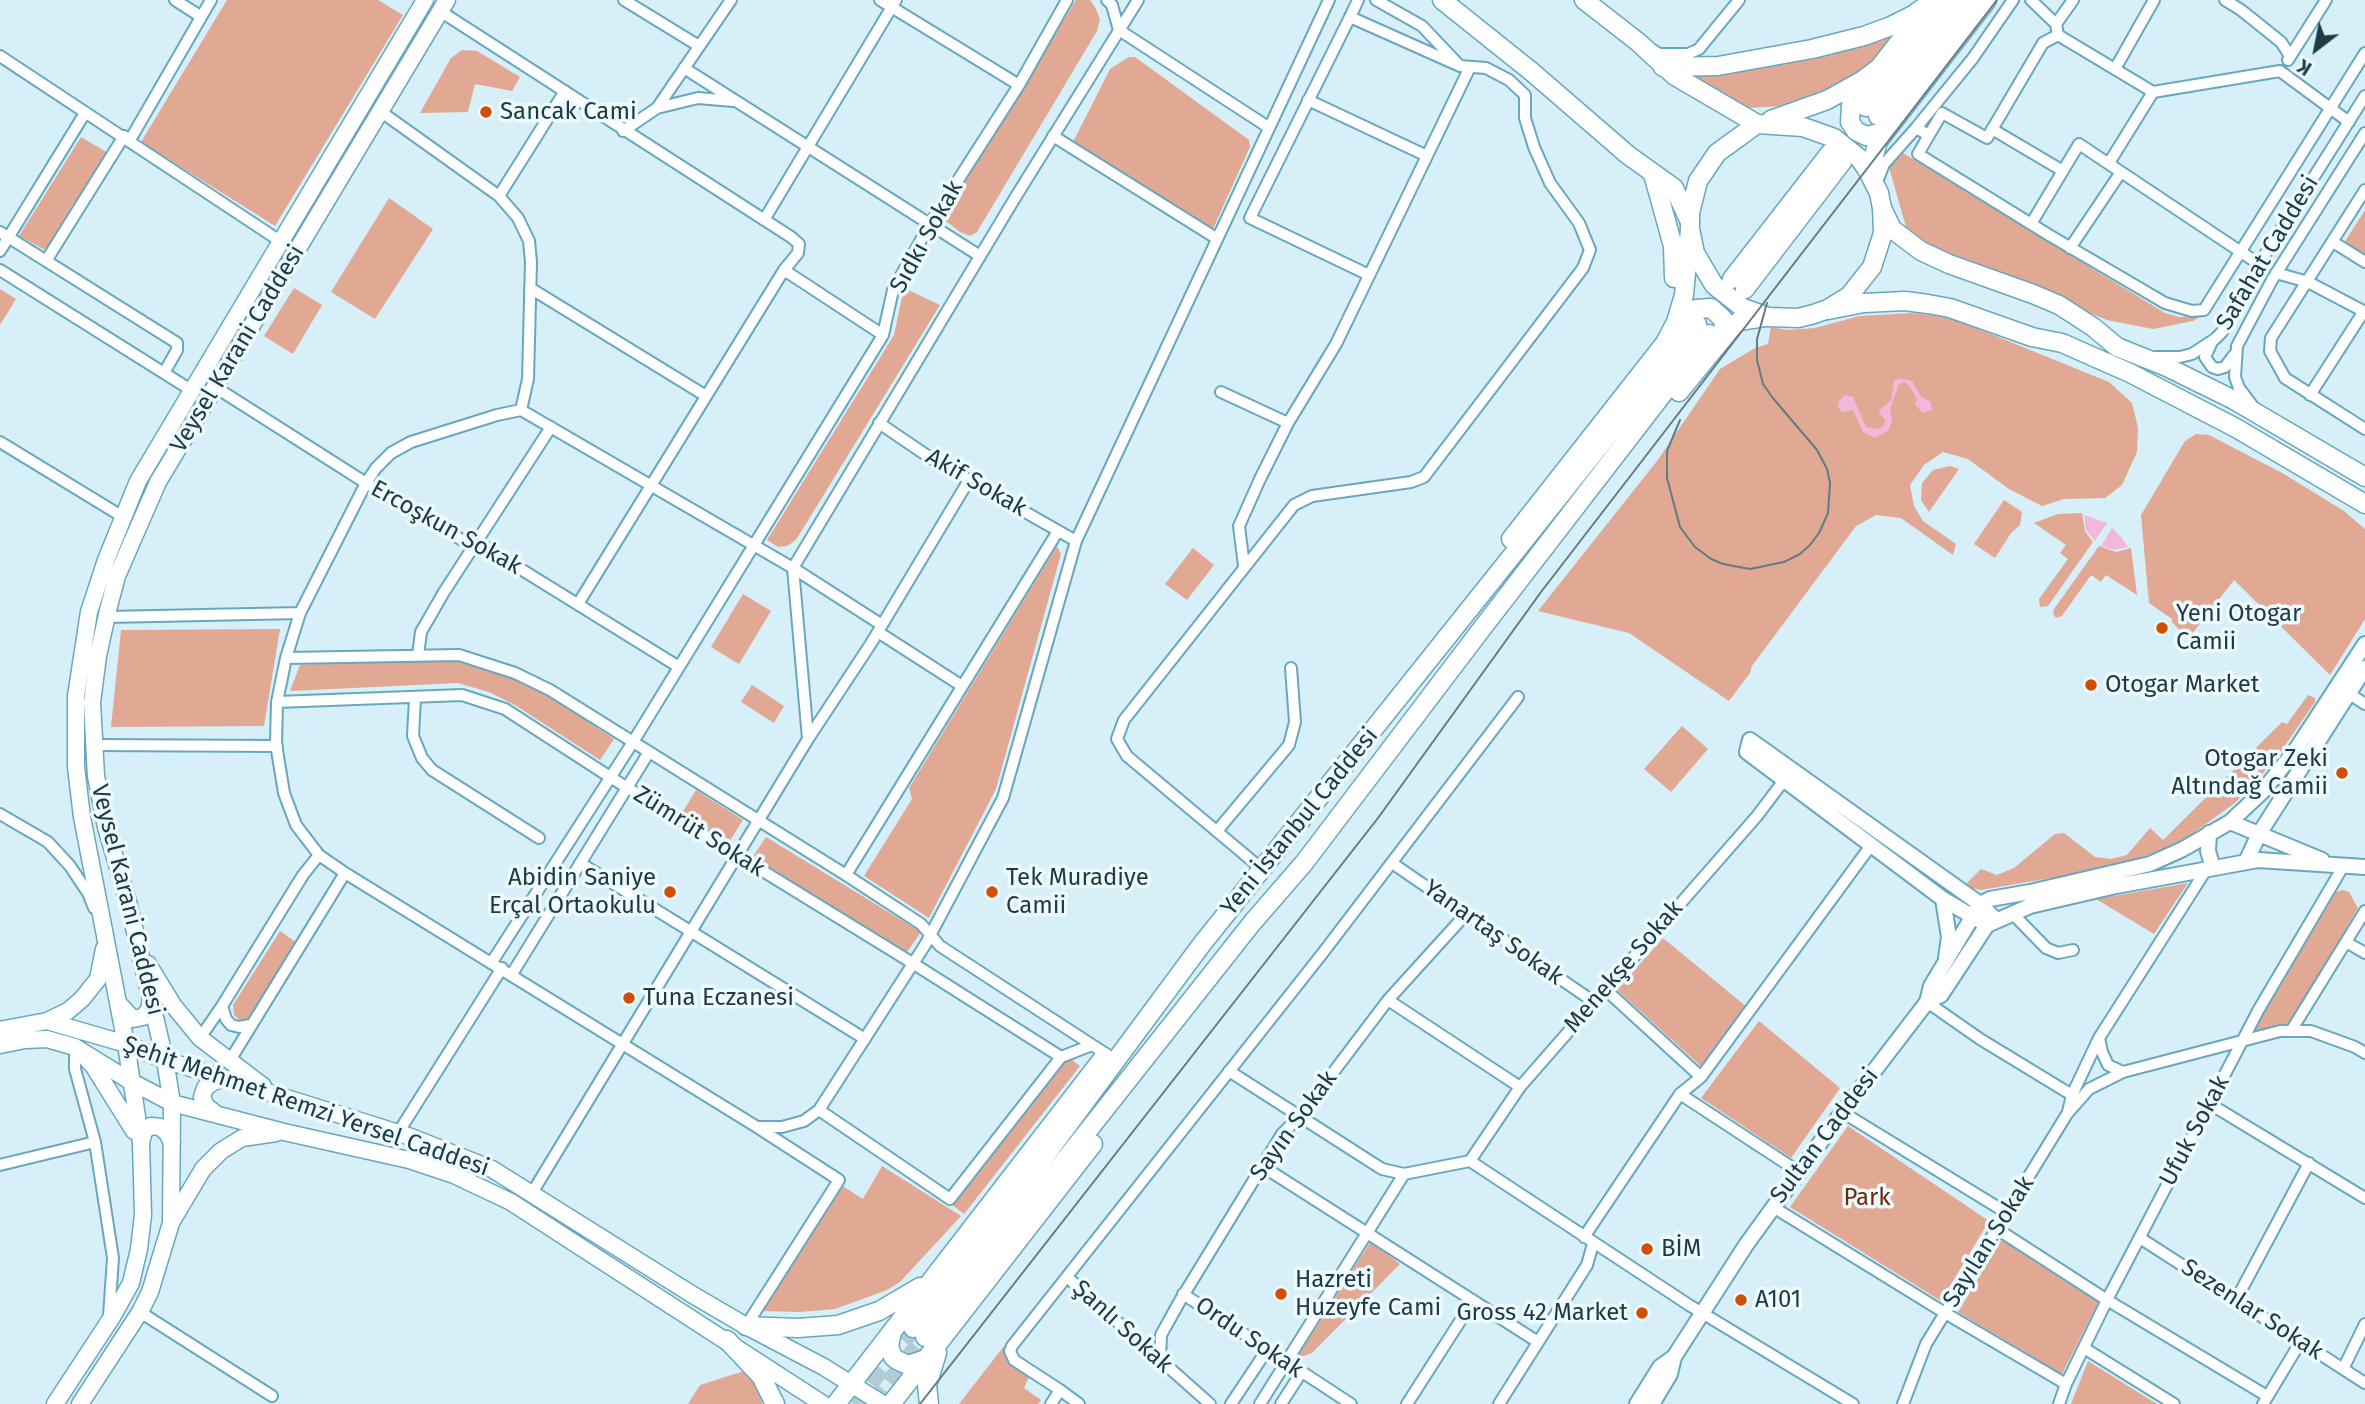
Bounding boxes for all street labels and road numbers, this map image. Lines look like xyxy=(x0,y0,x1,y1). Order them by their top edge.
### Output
street label: Safahat Caddesi xyxy=(2211,171,2325,335)
street label: Sıdkı Sokak xyxy=(884,176,970,298)
street label: Veysel Karani Caddesi xyxy=(165,240,311,458)
street label: Akif Sokak xyxy=(920,443,1032,523)
street label: Ercoşkun Sokak xyxy=(365,475,527,581)
street label: Yeni İstanbul Caddesi xyxy=(1215,722,1385,922)
street label: Zümrüt Sokak xyxy=(628,780,770,884)
street label: Veysel Karani Caddesi xyxy=(84,782,170,1018)
street label: Yanartaş Sokak xyxy=(1418,874,1568,992)
street label: Menekşe Sokak xyxy=(1559,895,1689,1039)
street label: Şehit Mehmet Remzi Yersel Caddesi xyxy=(119,1031,493,1183)
street label: Sultan Caddesi xyxy=(1765,1063,1885,1209)
street label: Sayın Sokak xyxy=(1244,1065,1344,1187)
street label: Ufuk Sokak xyxy=(2154,1071,2236,1191)
street label: Sayılan Sokak xyxy=(1937,1171,2041,1313)
street label: Sezenlar Sokak xyxy=(2176,1253,2328,1367)
street label: Şanlı Sokak xyxy=(1066,1275,1178,1379)
street label: Ordu Sokak xyxy=(1189,1291,1309,1385)

